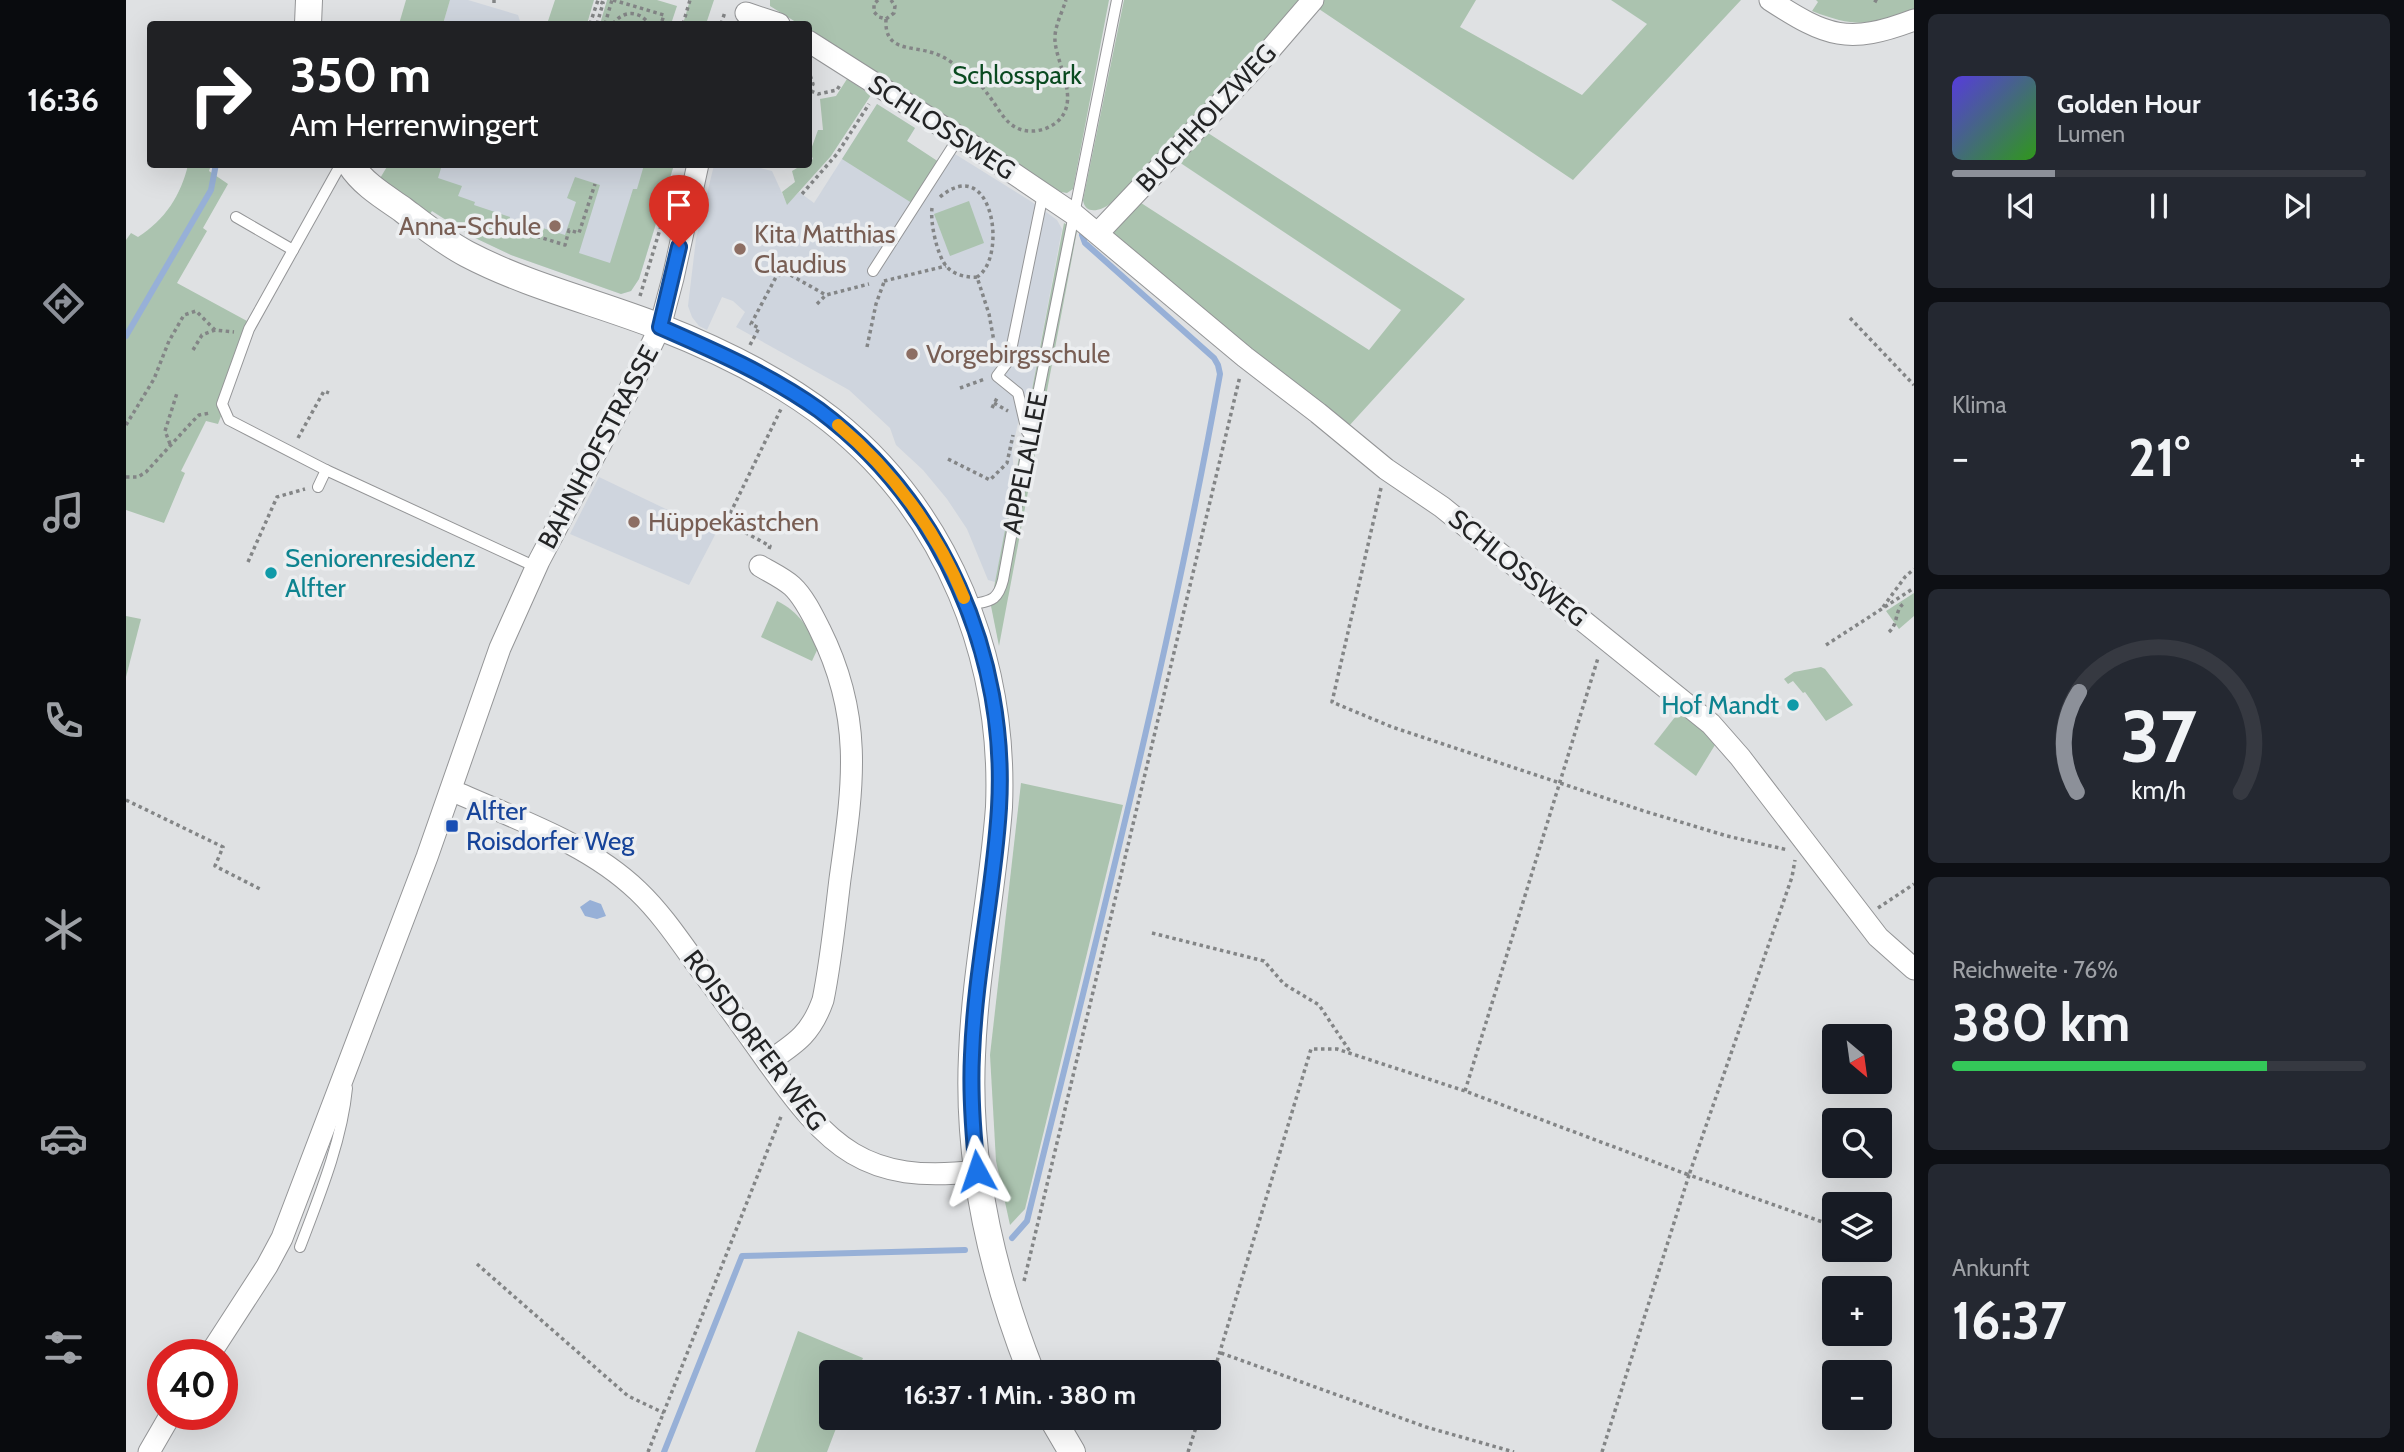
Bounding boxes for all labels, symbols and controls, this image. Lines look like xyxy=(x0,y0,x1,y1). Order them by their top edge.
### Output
street label: BUCHHOLZWEG xyxy=(1129,37,1283,199)
text: 350 m xyxy=(290,45,431,104)
icon: right xyxy=(175,49,266,140)
park label: Schlosspark xyxy=(952,59,1082,91)
street label: SCHLOSSWEG xyxy=(863,68,1021,186)
text: 16:36 xyxy=(27,80,99,119)
text: Golden Hour xyxy=(2057,88,2200,120)
text: Am Herrenwingert xyxy=(290,105,538,144)
text: Lumen xyxy=(2057,120,2125,148)
pin xyxy=(649,175,709,247)
icon: arrive xyxy=(660,186,698,224)
icon: previous xyxy=(2002,187,2040,225)
icon: pause xyxy=(2140,187,2178,225)
icon: next xyxy=(2278,187,2316,225)
place label: Anna-Schule xyxy=(399,210,541,242)
marker: Anna-Schule xyxy=(547,218,563,234)
place label: Kita Matthias Claudius xyxy=(754,218,896,280)
marker: Kita Matthias Claudius xyxy=(732,241,748,257)
icon: directions xyxy=(39,279,88,328)
place label: Vorgebirgsschule xyxy=(926,338,1110,370)
street label: BAHNHOFSTRASSE xyxy=(531,340,665,554)
marker: Vorgebirgsschule xyxy=(904,346,920,362)
street label: APPELALLEE xyxy=(996,389,1054,537)
text: Klima xyxy=(1952,391,2007,419)
text: 21° xyxy=(2128,426,2190,489)
text: − xyxy=(1952,434,1969,481)
text: + xyxy=(2349,434,2366,481)
icon: music xyxy=(39,488,88,537)
street label: SCHLOSSWEG xyxy=(1442,503,1594,633)
place label: Hüppekästchen xyxy=(648,506,819,538)
marker: Hüppekästchen xyxy=(626,514,642,530)
place label: Seniorenresidenz Alfter xyxy=(285,542,476,604)
marker: Seniorenresidenz Alfter xyxy=(263,565,279,581)
place label: Hof Mandt xyxy=(1661,689,1779,721)
text: 37 xyxy=(2121,692,2197,780)
icon: phone xyxy=(39,696,88,745)
marker: Hof Mandt xyxy=(1785,697,1801,713)
text: km/h xyxy=(2132,775,2186,805)
place label: Alfter Roisdorfer Weg xyxy=(466,795,635,857)
marker: Alfter Roisdorfer Weg xyxy=(444,818,460,834)
icon: climate xyxy=(39,905,88,954)
street label: ROISDORFER WEG xyxy=(677,943,833,1137)
text: Reichweite · 76% xyxy=(1952,956,2118,984)
text: 380 km xyxy=(1952,991,2130,1054)
north arrow xyxy=(1822,1024,1892,1094)
map controls xyxy=(1822,1024,1892,1430)
button: search xyxy=(1822,1108,1892,1178)
icon: car xyxy=(39,1114,88,1163)
position arrow xyxy=(940,1134,1014,1208)
button: layers xyxy=(1822,1192,1892,1262)
text: Ankunft xyxy=(1952,1254,2030,1282)
button: + xyxy=(1822,1276,1892,1346)
text: 16:37 xyxy=(1952,1289,2067,1352)
icon: filters xyxy=(39,1323,88,1372)
speed limit sign: 40 xyxy=(147,1339,238,1430)
button: − xyxy=(1822,1360,1892,1430)
text: 16:37 · 1 Min. · 380 m xyxy=(904,1379,1136,1411)

